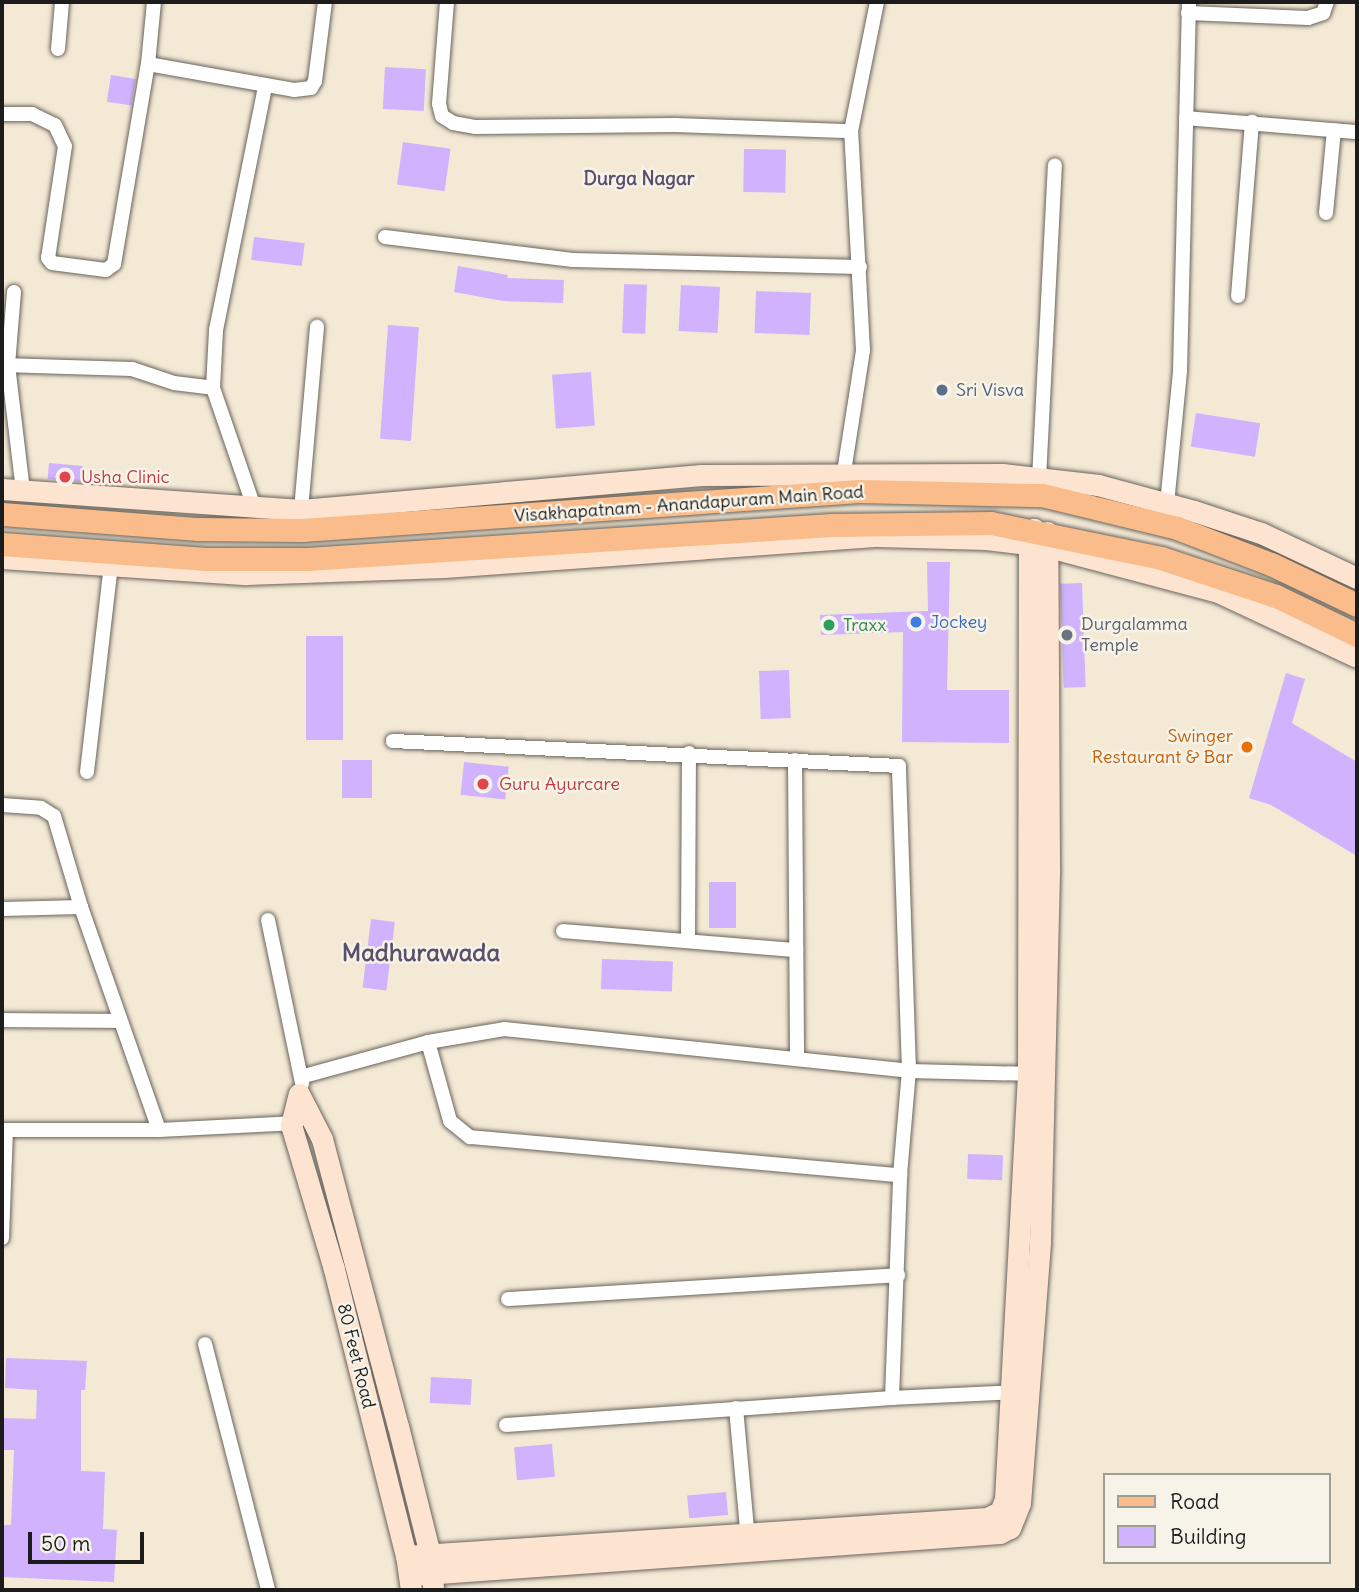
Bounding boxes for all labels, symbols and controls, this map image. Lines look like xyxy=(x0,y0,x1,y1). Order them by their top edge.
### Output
district label: Durga Nagar xyxy=(583,168,695,190)
place label: Sri Visva xyxy=(956,379,1024,401)
marker: Sri Visva xyxy=(934,382,950,398)
place label: Usha Clinic xyxy=(81,466,170,488)
marker: Usha Clinic xyxy=(55,467,75,487)
street label: Visakhapatnam - Anandapuram Main Road xyxy=(513,481,865,527)
place label: Jockey xyxy=(930,611,987,633)
place label: Traxx xyxy=(843,614,886,636)
marker: Jockey xyxy=(908,614,924,630)
place label: Durgalamma Temple xyxy=(1081,614,1188,656)
marker: Traxx xyxy=(821,617,837,633)
marker: Durgalamma Temple xyxy=(1059,627,1075,643)
place label: Swinger Restaurant & Bar xyxy=(1092,726,1233,768)
marker: Swinger Restaurant & Bar xyxy=(1239,739,1255,755)
place label: Guru Ayurcare xyxy=(499,773,620,795)
marker: Guru Ayurcare xyxy=(473,774,493,794)
district label: Madhurawada xyxy=(342,939,500,967)
street label: 80 Feet Road xyxy=(332,1301,380,1411)
legend xyxy=(1104,1473,1331,1564)
text: Road xyxy=(1170,1488,1219,1515)
scale bar xyxy=(32,1518,147,1562)
text: Building xyxy=(1170,1523,1246,1550)
text: 50 m xyxy=(41,1530,90,1557)

